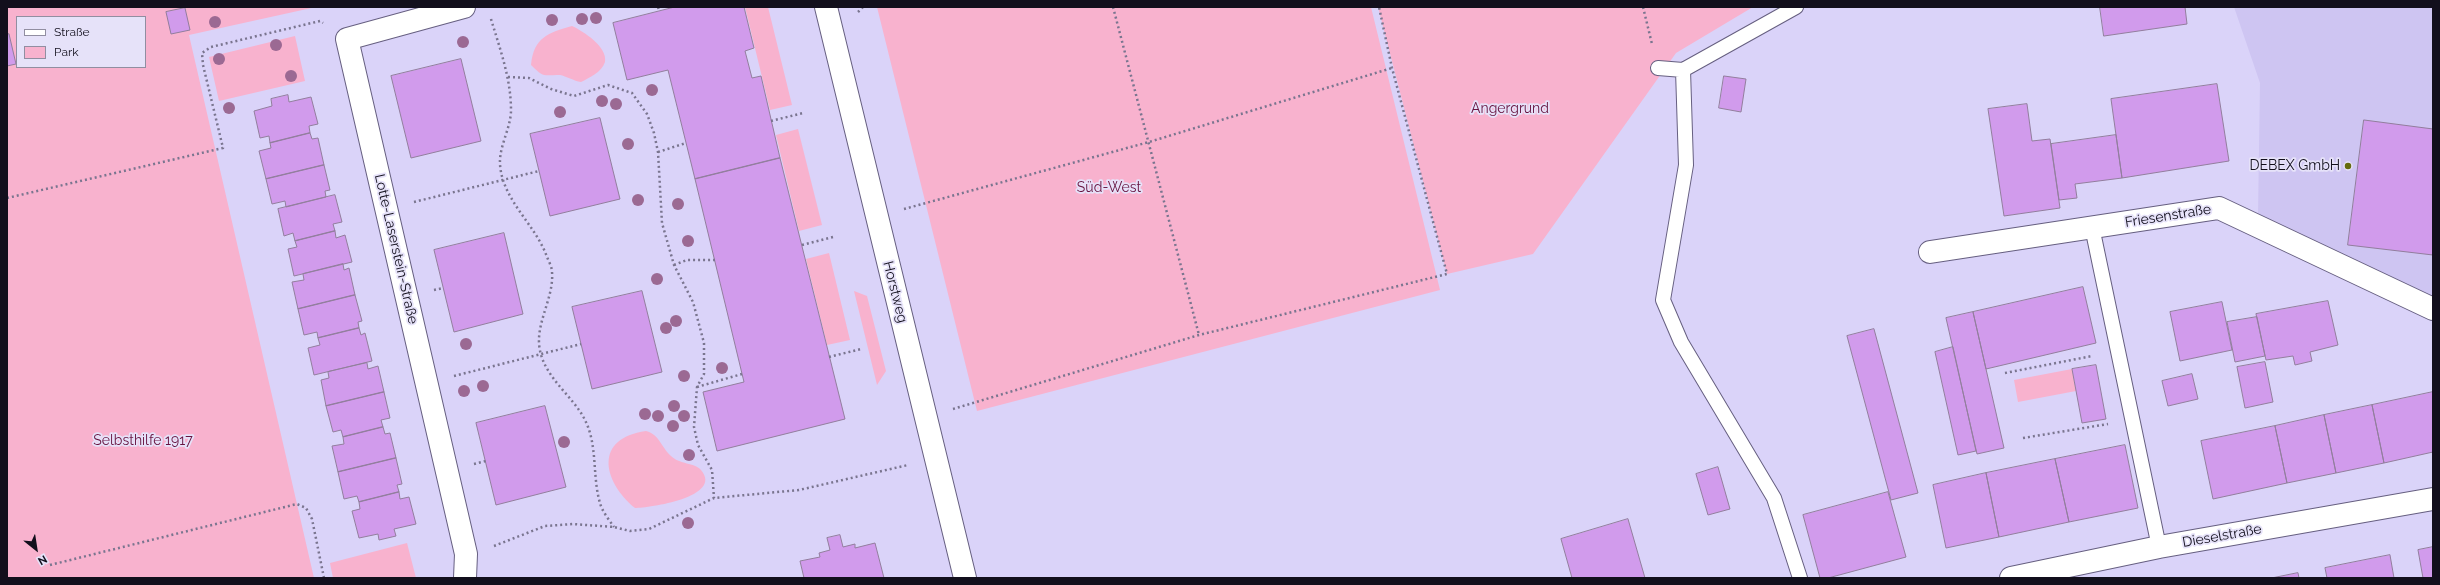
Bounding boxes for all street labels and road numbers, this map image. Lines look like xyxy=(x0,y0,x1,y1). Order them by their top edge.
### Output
street label: Lotte-Laserstein-Straße xyxy=(371,172,421,326)
street label: Friesenstraße xyxy=(2124,201,2212,231)
street label: Horstweg xyxy=(879,259,911,325)
street label: Dieselstraße xyxy=(2181,521,2263,551)

